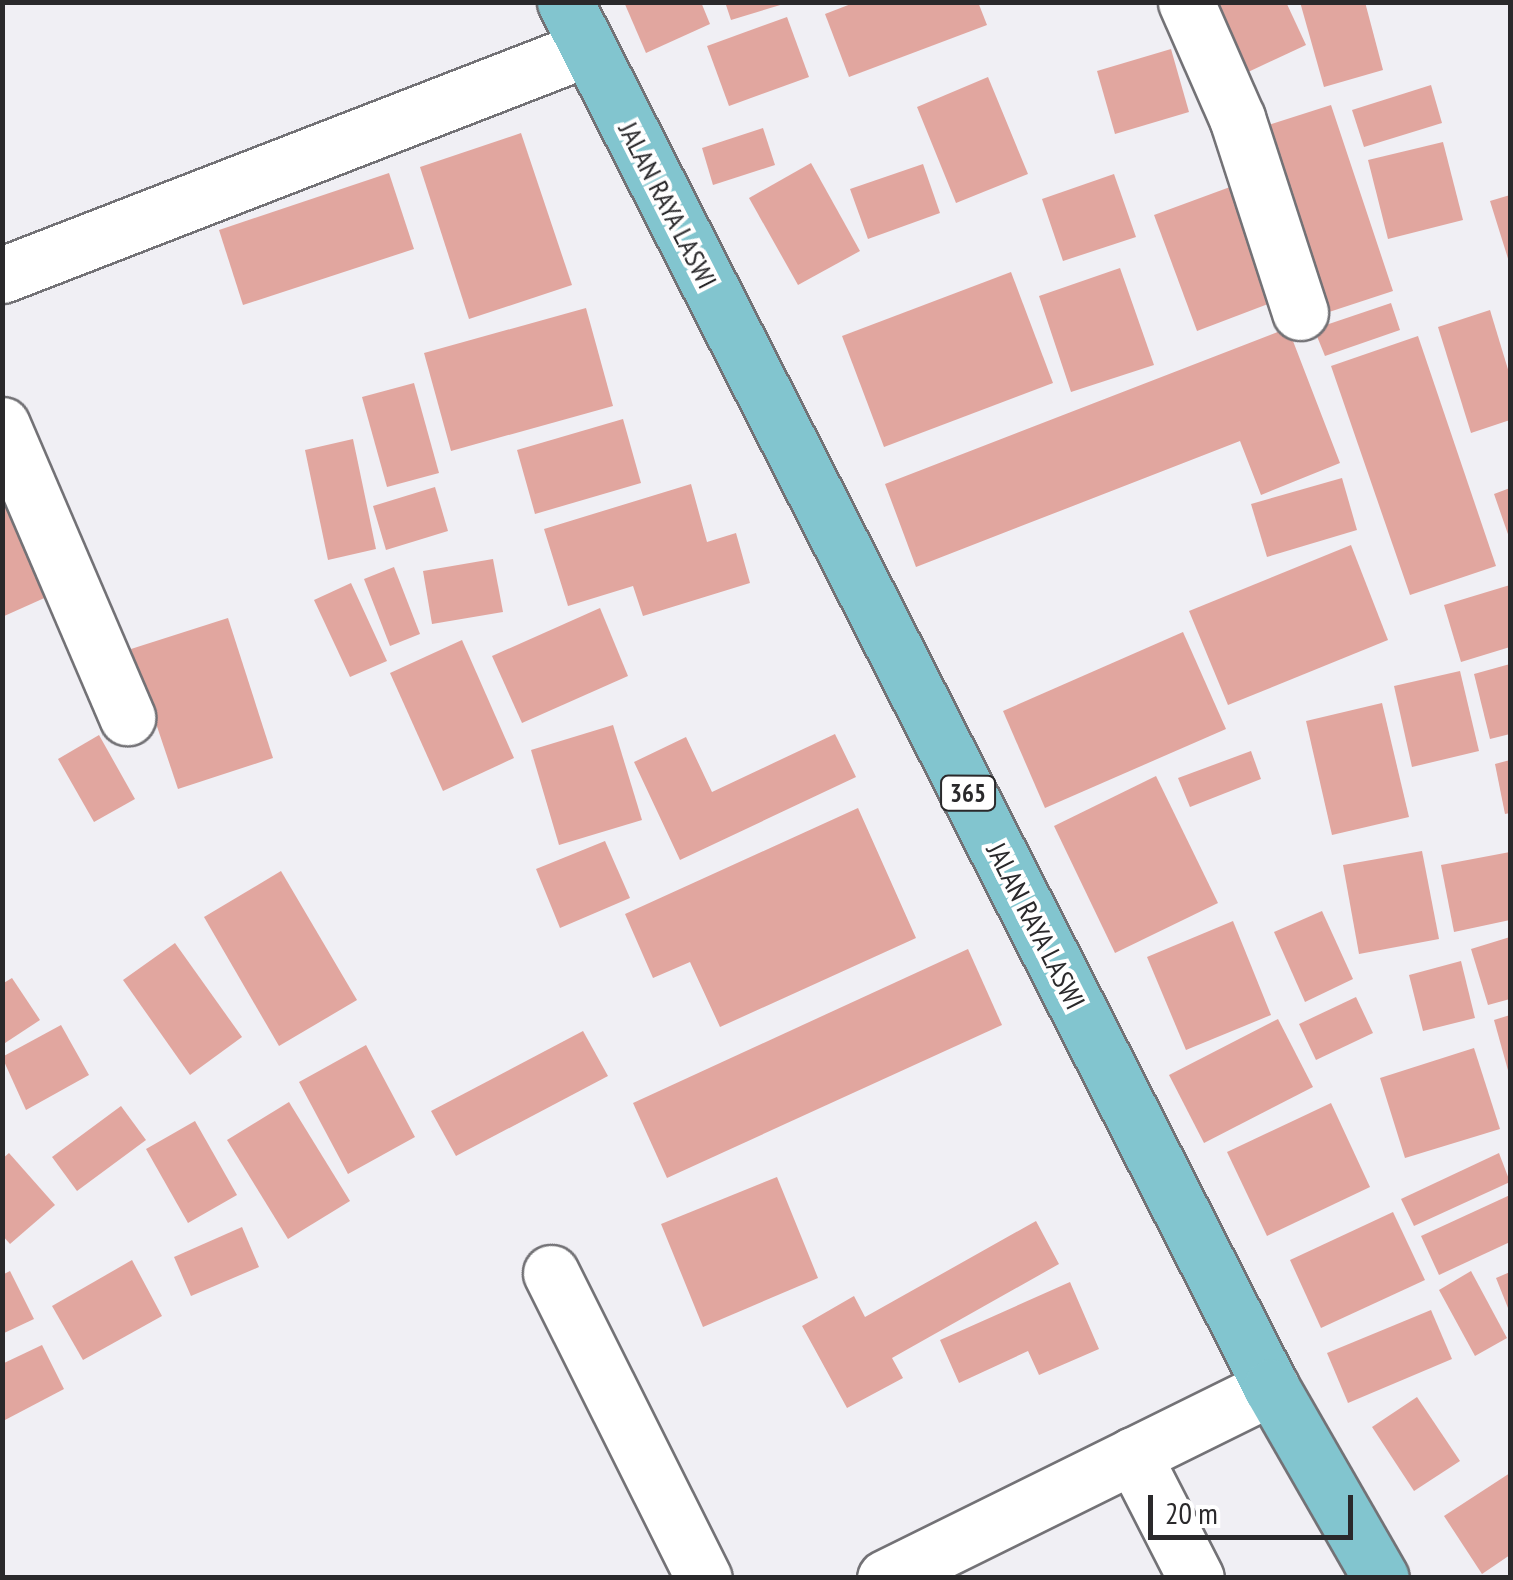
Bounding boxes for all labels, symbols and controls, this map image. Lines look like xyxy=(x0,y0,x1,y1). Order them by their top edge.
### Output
street label: JALAN RAYA LASWI xyxy=(611,116,725,294)
road number: 365 xyxy=(938,773,998,813)
street label: JALAN RAYA LASWI xyxy=(979,837,1093,1015)
scale bar xyxy=(1153,1475,1358,1537)
text: 20 m xyxy=(1165,1493,1218,1532)

